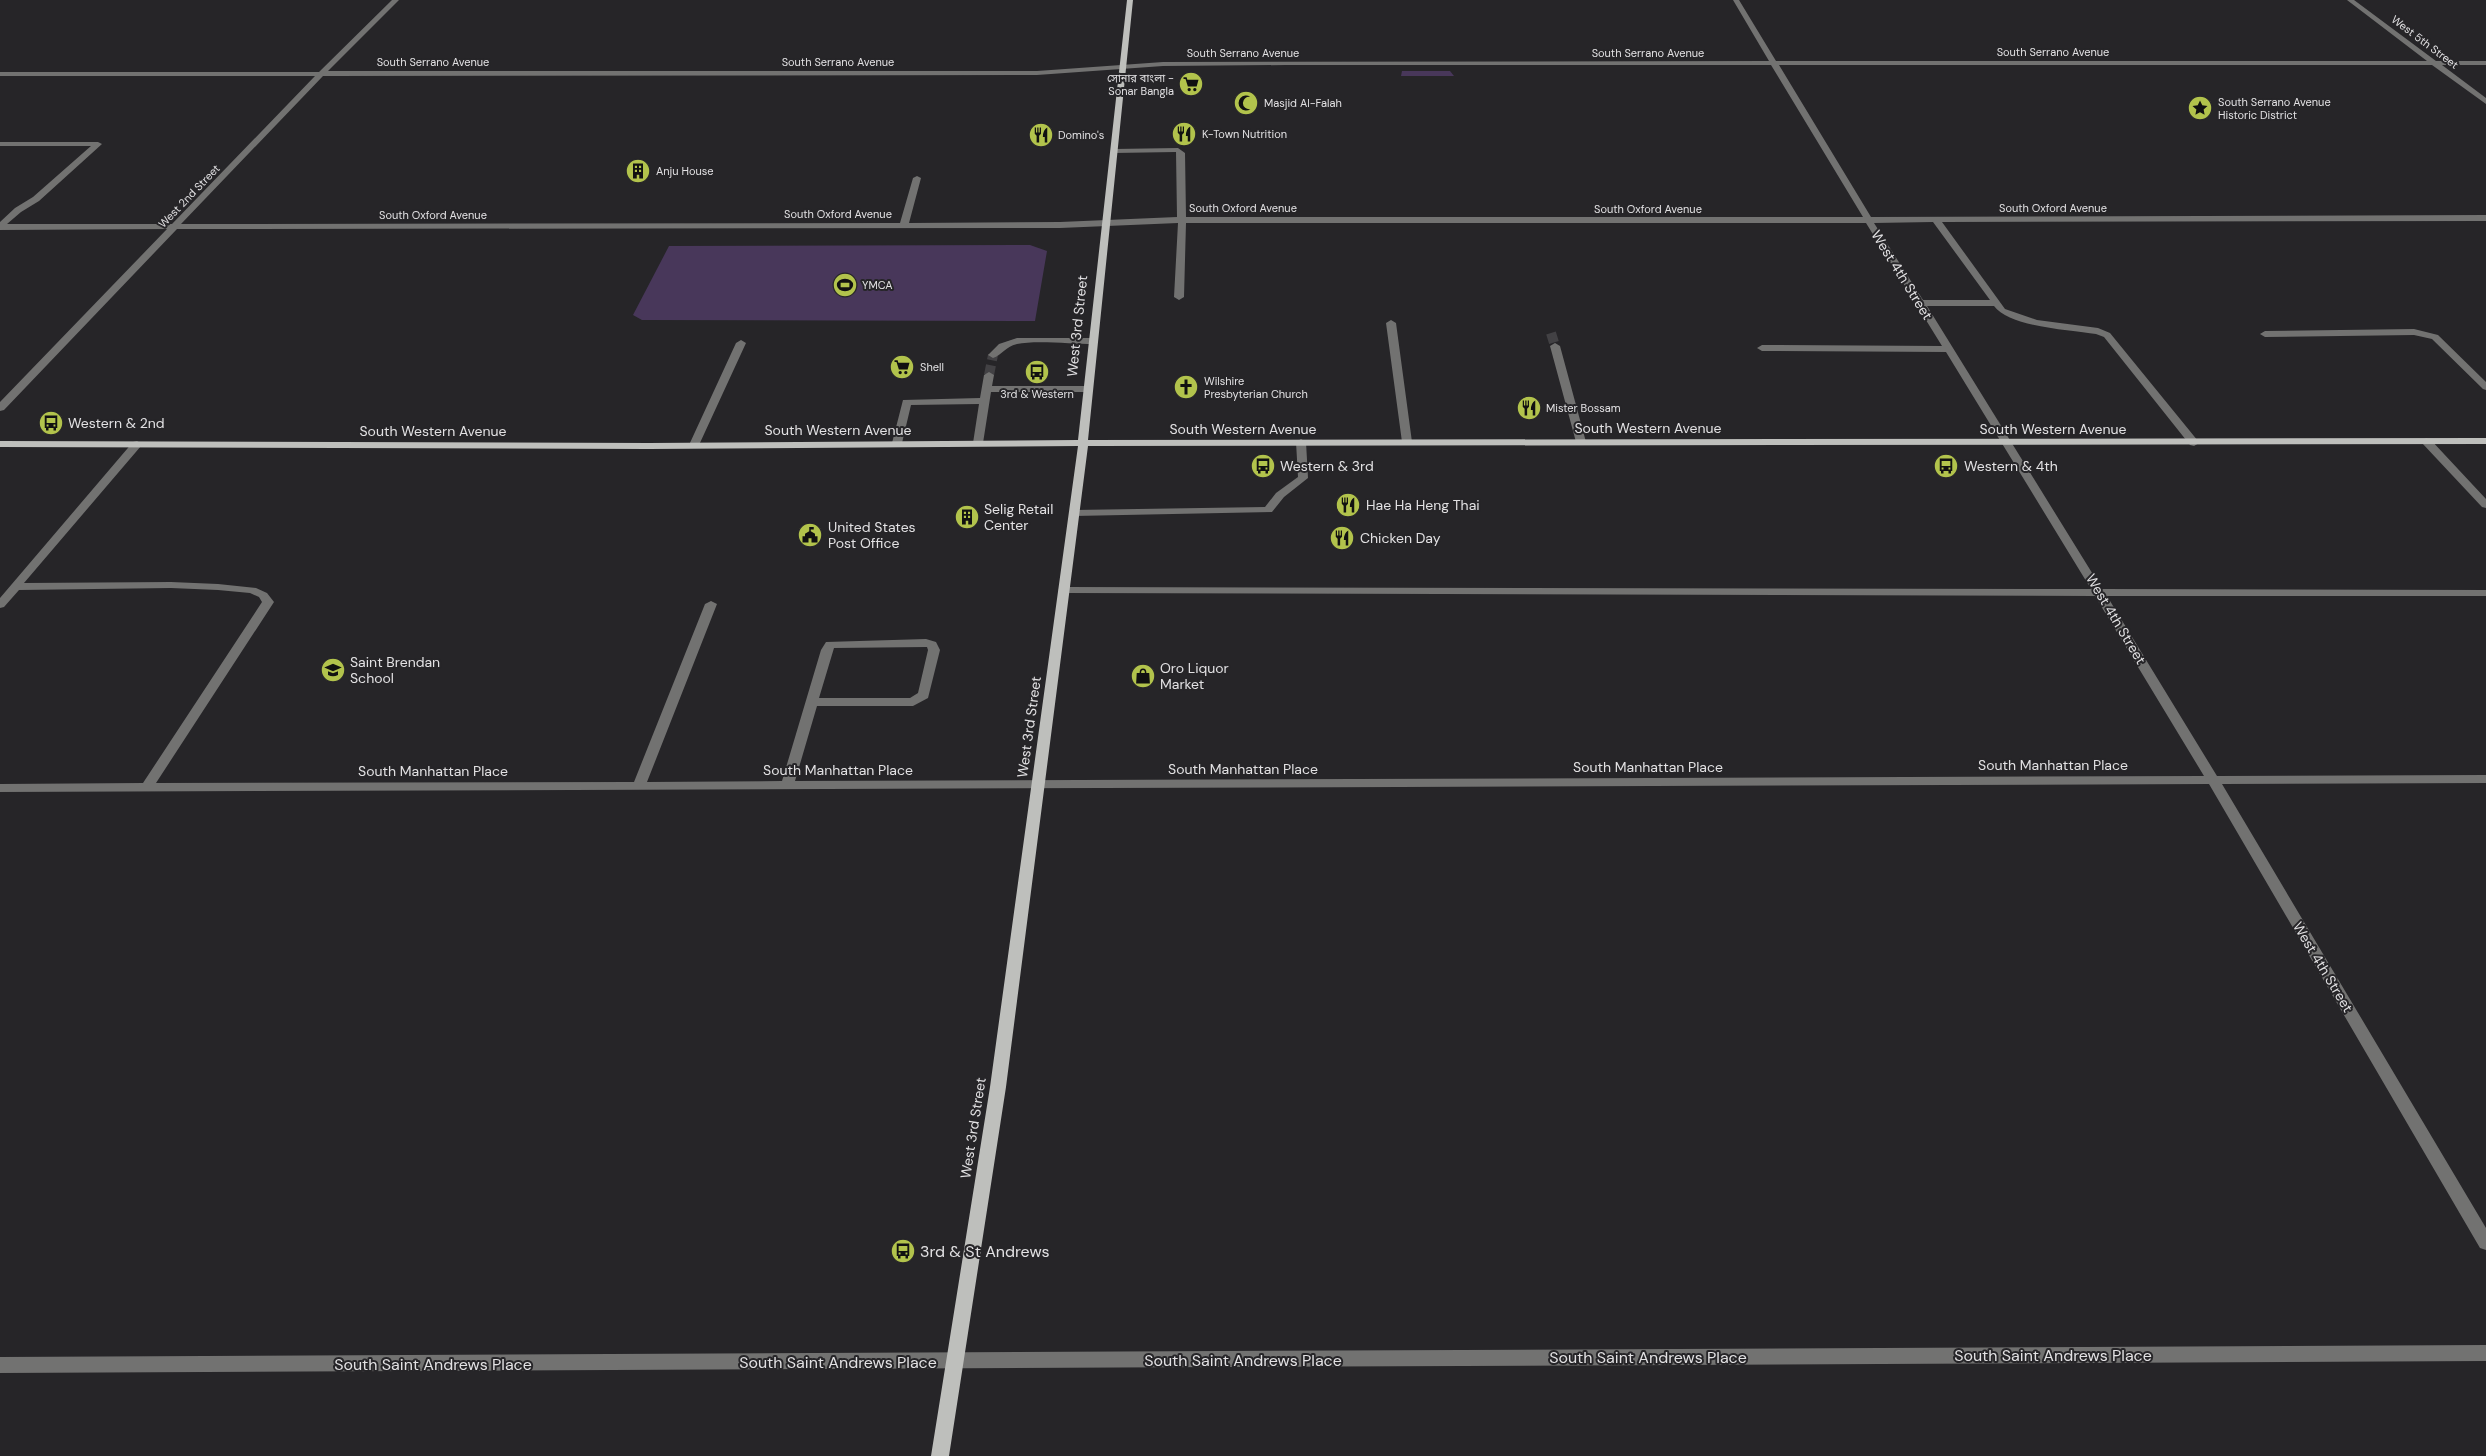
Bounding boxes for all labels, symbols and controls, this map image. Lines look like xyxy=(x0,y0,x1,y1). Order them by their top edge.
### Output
street label: West 5th Street xyxy=(2389,12,2461,72)
street label: South Serrano Avenue xyxy=(1997,45,2109,59)
street label: South Serrano Avenue xyxy=(1187,46,1299,60)
street label: South Serrano Avenue xyxy=(1592,46,1704,60)
street label: South Serrano Avenue xyxy=(377,55,489,69)
street label: South Serrano Avenue xyxy=(782,55,894,69)
place label: সোনার বাংলা - Sonar Bangla xyxy=(1107,71,1174,98)
supermarket icon: সোনার বাংলা - Sonar Bangla xyxy=(1178,71,1204,97)
mosque icon: Masjid Al-Falah xyxy=(1233,90,1259,116)
place icon: South Serrano Avenue Historic District xyxy=(2187,95,2213,121)
place label: South Serrano Avenue Historic District xyxy=(2218,95,2331,122)
place label: Masjid Al-Falah xyxy=(1264,96,1342,110)
restaurant icon: K-Town Nutrition xyxy=(1171,121,1197,147)
restaurant icon: Domino's xyxy=(1028,122,1054,148)
place label: K-Town Nutrition xyxy=(1202,127,1287,141)
place label: Domino's xyxy=(1058,128,1104,142)
building icon: Anju House xyxy=(625,158,651,184)
street label: West 2nd Street xyxy=(155,161,223,231)
place label: Anju House xyxy=(656,164,714,178)
street label: South Oxford Avenue xyxy=(1189,201,1297,215)
street label: South Oxford Avenue xyxy=(1999,201,2107,215)
street label: South Oxford Avenue xyxy=(1594,202,1702,216)
street label: South Oxford Avenue xyxy=(784,207,892,221)
street label: South Oxford Avenue xyxy=(379,208,487,222)
street label: West 4th Street xyxy=(1867,227,1937,323)
sports icon: YMCA xyxy=(832,272,858,298)
street label: West 3rd Street xyxy=(1063,274,1091,378)
place label: YMCA xyxy=(862,278,893,292)
supermarket icon: Shell xyxy=(889,354,915,380)
bus stop icon: 3rd & Western xyxy=(1024,359,1050,385)
place label: Shell xyxy=(920,360,944,374)
church icon: Wilshire Presbyterian Church xyxy=(1173,374,1199,400)
place label: Wilshire Presbyterian Church xyxy=(1204,374,1308,401)
place label: 3rd & Western xyxy=(1000,387,1074,401)
restaurant icon: Mister Bossam xyxy=(1516,395,1542,421)
place label: Mister Bossam xyxy=(1546,401,1621,415)
bus stop icon: Western & 2nd xyxy=(38,410,64,436)
place label: Western & 2nd xyxy=(68,414,165,432)
street label: South Western Avenue xyxy=(1575,419,1722,437)
street label: South Western Avenue xyxy=(1170,420,1317,438)
street label: South Western Avenue xyxy=(1980,420,2127,438)
street label: South Western Avenue xyxy=(765,421,912,439)
street label: South Western Avenue xyxy=(360,422,507,440)
bus stop icon: Western & 3rd xyxy=(1250,453,1276,479)
bus stop icon: Western & 4th xyxy=(1933,453,1959,479)
place label: Western & 3rd xyxy=(1280,457,1374,475)
place label: Western & 4th xyxy=(1964,457,2058,475)
restaurant icon: Hae Ha Heng Thai xyxy=(1335,492,1361,518)
place label: Hae Ha Heng Thai xyxy=(1366,496,1480,514)
place label: Selig Retail Center xyxy=(984,500,1053,534)
building icon: Selig Retail Center xyxy=(954,504,980,530)
place label: United States Post Office xyxy=(828,518,916,552)
public building icon: United States Post Office xyxy=(797,522,823,548)
restaurant icon: Chicken Day xyxy=(1329,525,1355,551)
place label: Chicken Day xyxy=(1360,529,1441,547)
street label: West 4th Street xyxy=(2082,571,2150,667)
place label: Saint Brendan School xyxy=(350,653,440,687)
school or university icon: Saint Brendan School xyxy=(320,657,346,683)
place label: Oro Liquor Market xyxy=(1160,659,1229,693)
shop icon: Oro Liquor Market xyxy=(1130,663,1156,689)
street label: West 3rd Street xyxy=(1013,675,1045,779)
street label: South Manhattan Place xyxy=(1978,756,2128,774)
street label: South Manhattan Place xyxy=(1573,758,1723,776)
street label: South Manhattan Place xyxy=(1168,760,1318,778)
street label: South Manhattan Place xyxy=(763,761,913,779)
street label: South Manhattan Place xyxy=(358,762,508,780)
street label: West 4th Street xyxy=(2289,919,2357,1015)
street label: West 3rd Street xyxy=(956,1076,990,1180)
bus stop icon: 3rd & St Andrews xyxy=(890,1238,916,1264)
place label: 3rd & St Andrews xyxy=(920,1241,1050,1262)
street label: South Saint Andrews Place xyxy=(1954,1345,2152,1366)
street label: South Saint Andrews Place xyxy=(1549,1347,1747,1368)
street label: South Saint Andrews Place xyxy=(1144,1350,1342,1371)
street label: South Saint Andrews Place xyxy=(739,1352,937,1373)
street label: South Saint Andrews Place xyxy=(334,1354,532,1375)

